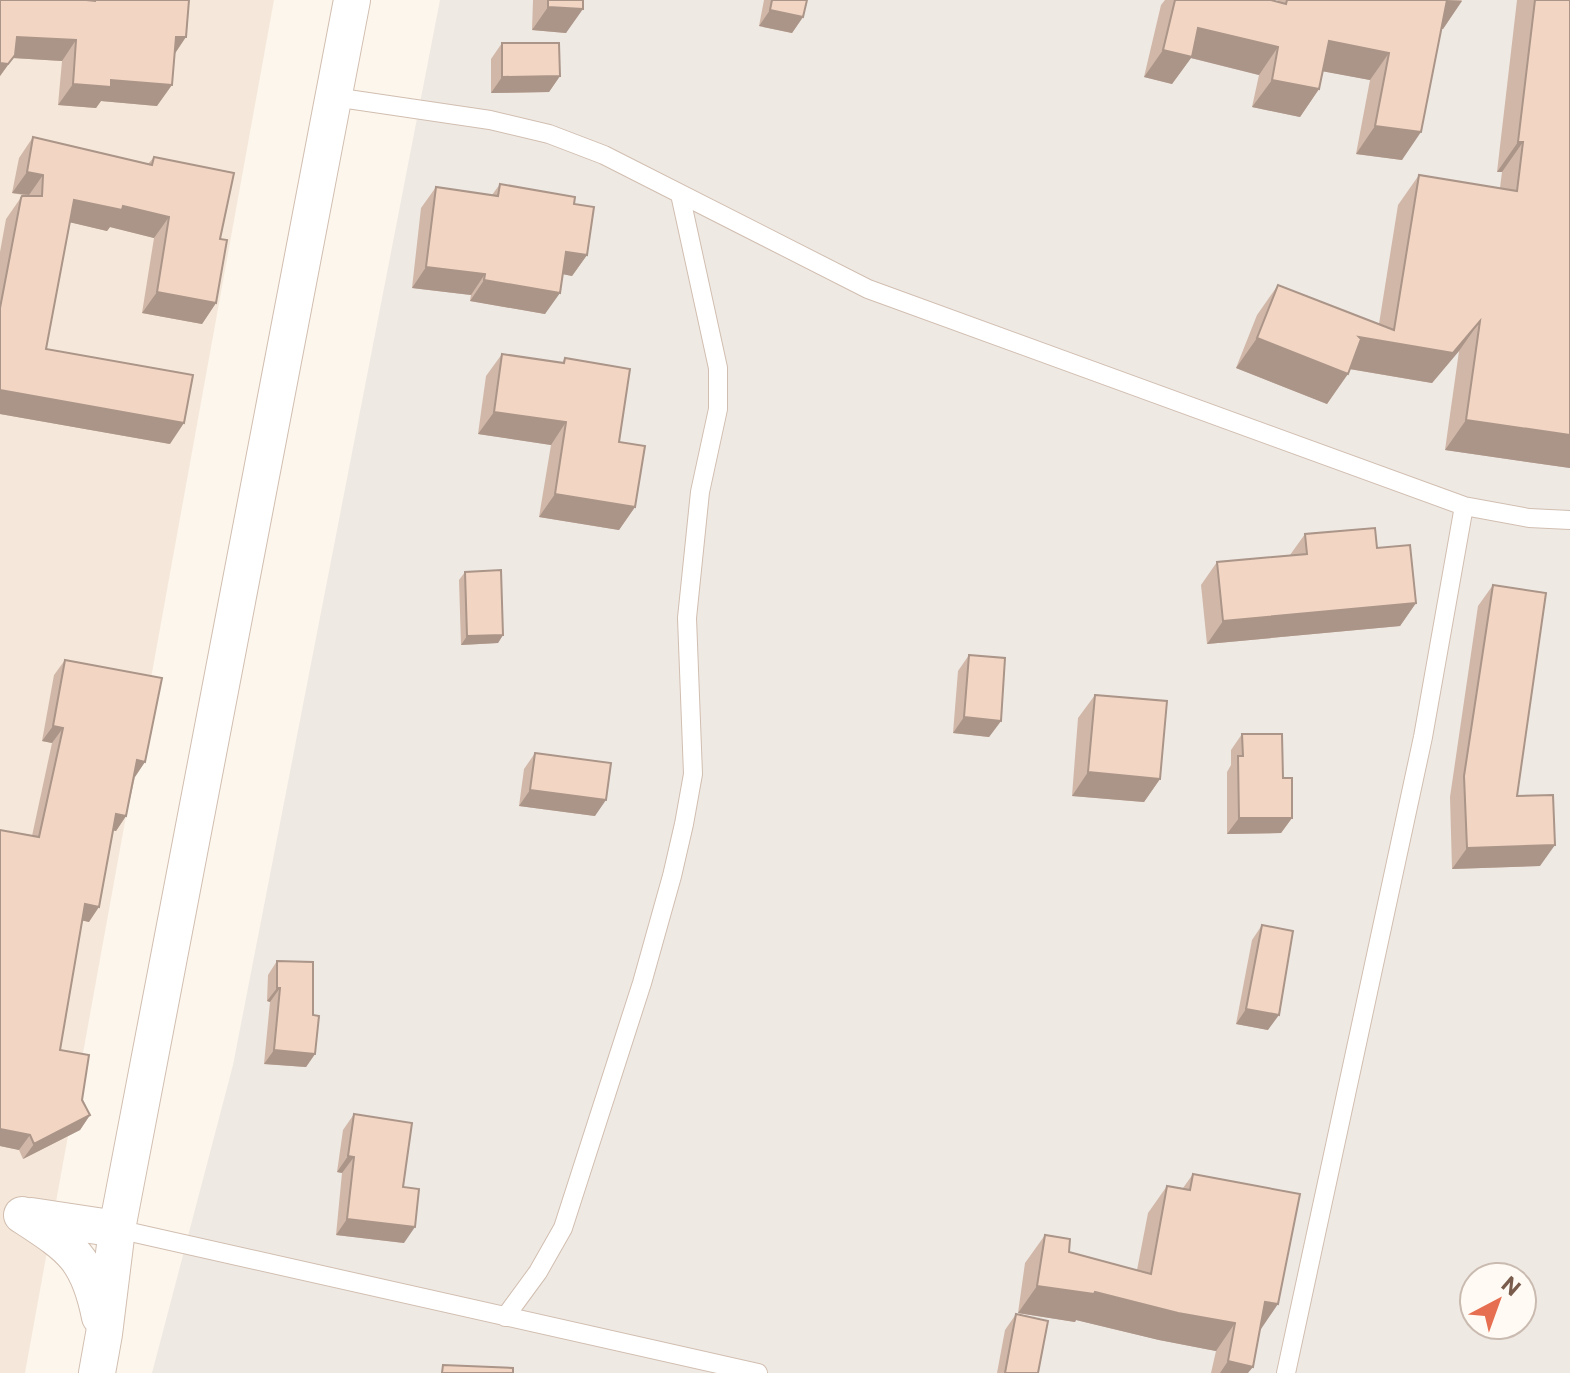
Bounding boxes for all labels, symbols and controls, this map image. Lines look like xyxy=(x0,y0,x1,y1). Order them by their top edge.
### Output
north arrow xyxy=(1458,1261,1538,1341)
text: N xyxy=(1496,1270,1527,1301)

